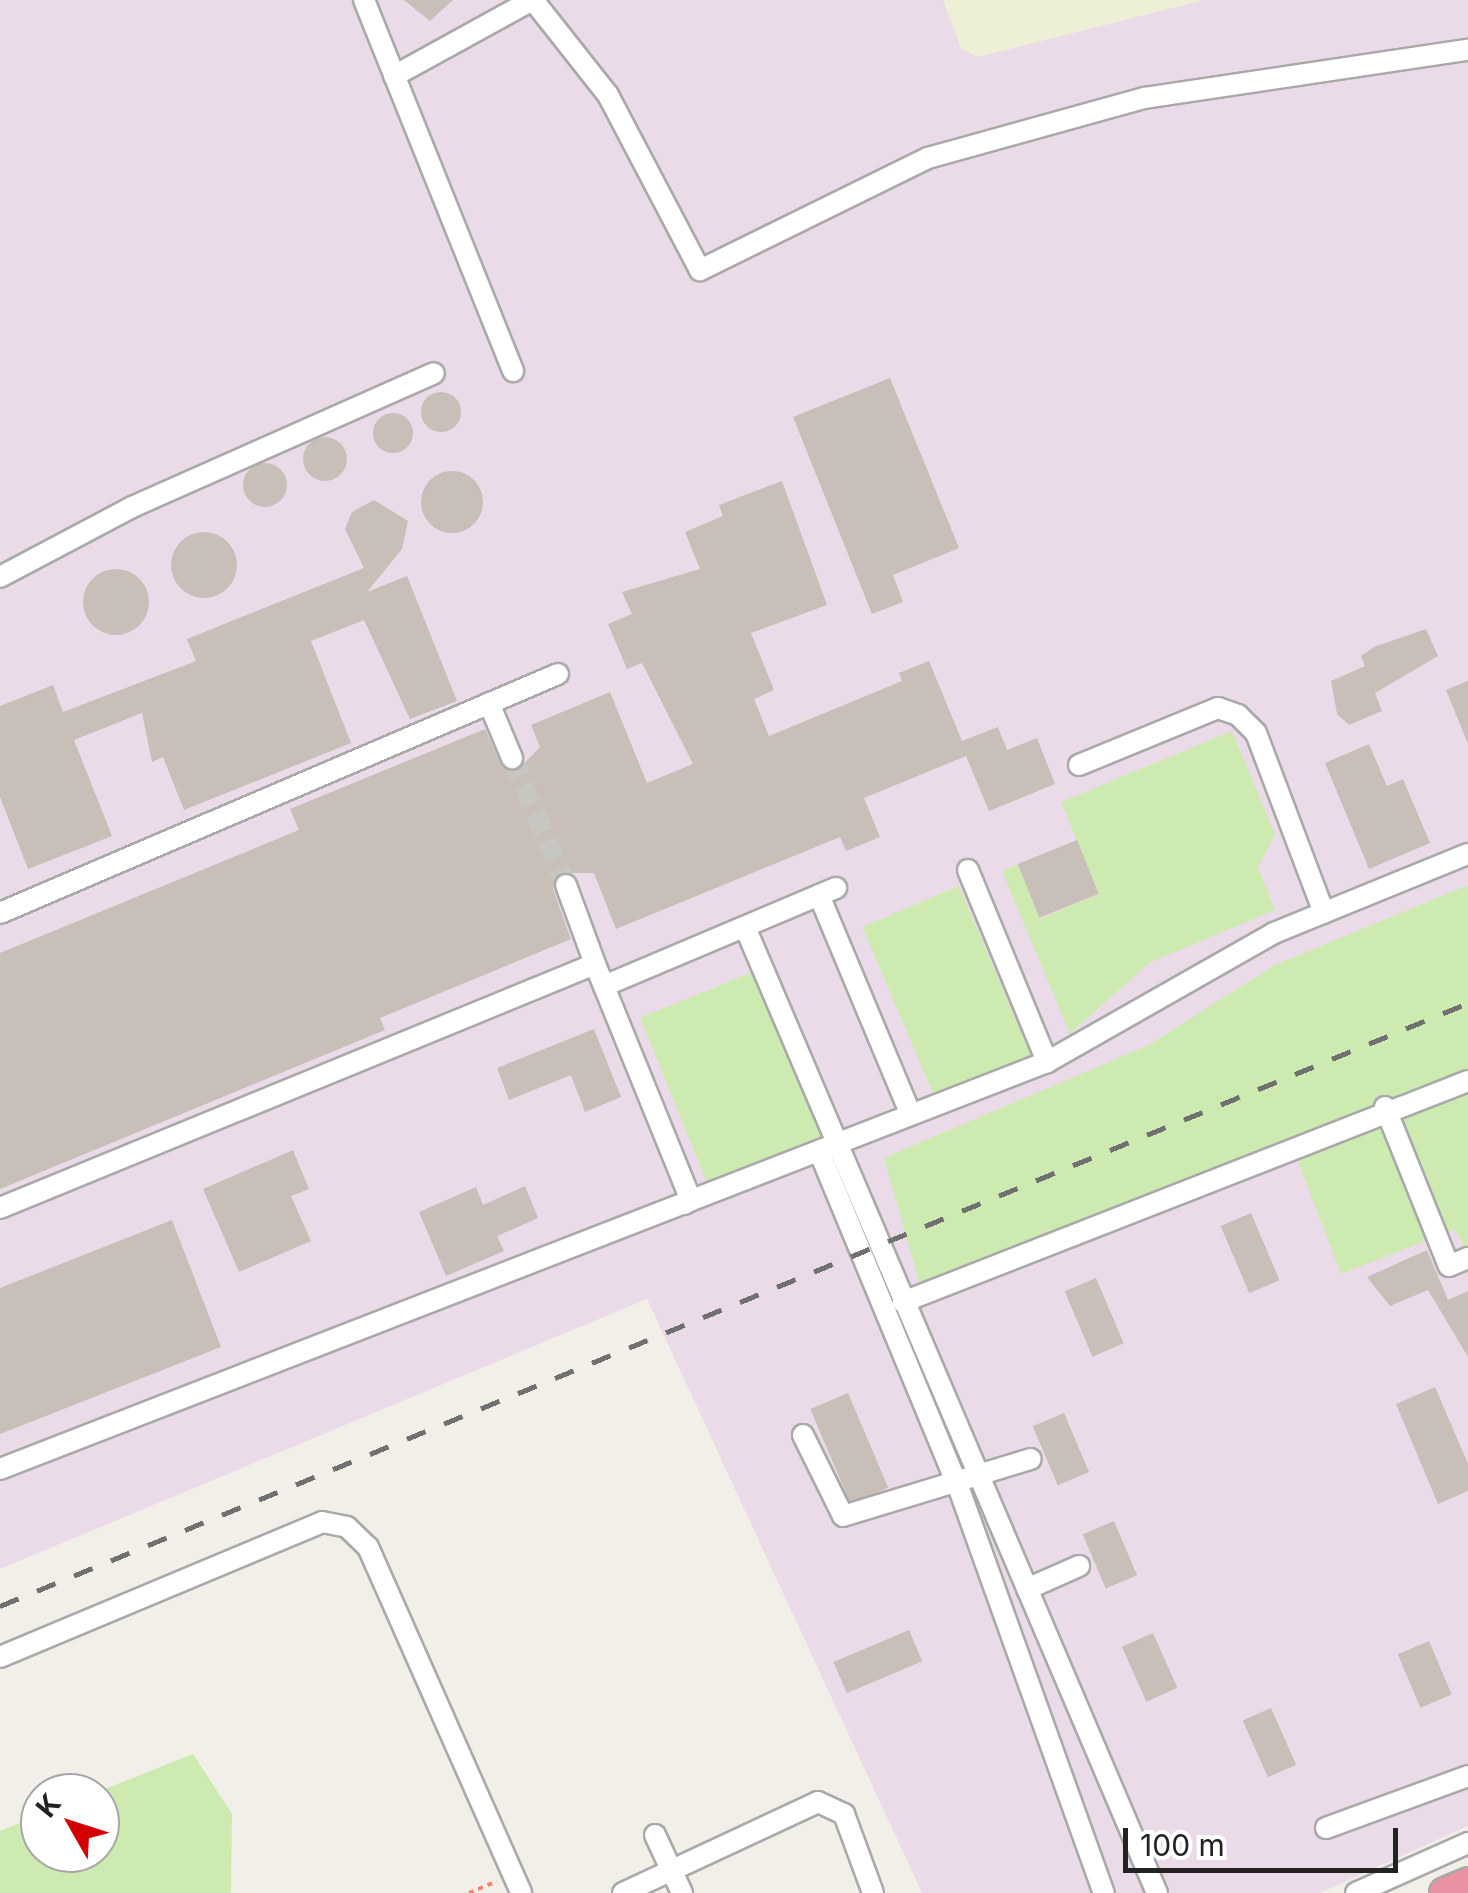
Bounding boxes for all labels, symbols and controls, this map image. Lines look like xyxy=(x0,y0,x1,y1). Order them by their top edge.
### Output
north arrow xyxy=(20,1773,120,1873)
text: K xyxy=(29,1787,68,1824)
scale bar xyxy=(1128,1808,1403,1870)
text: 100 m xyxy=(1140,1827,1225,1863)

